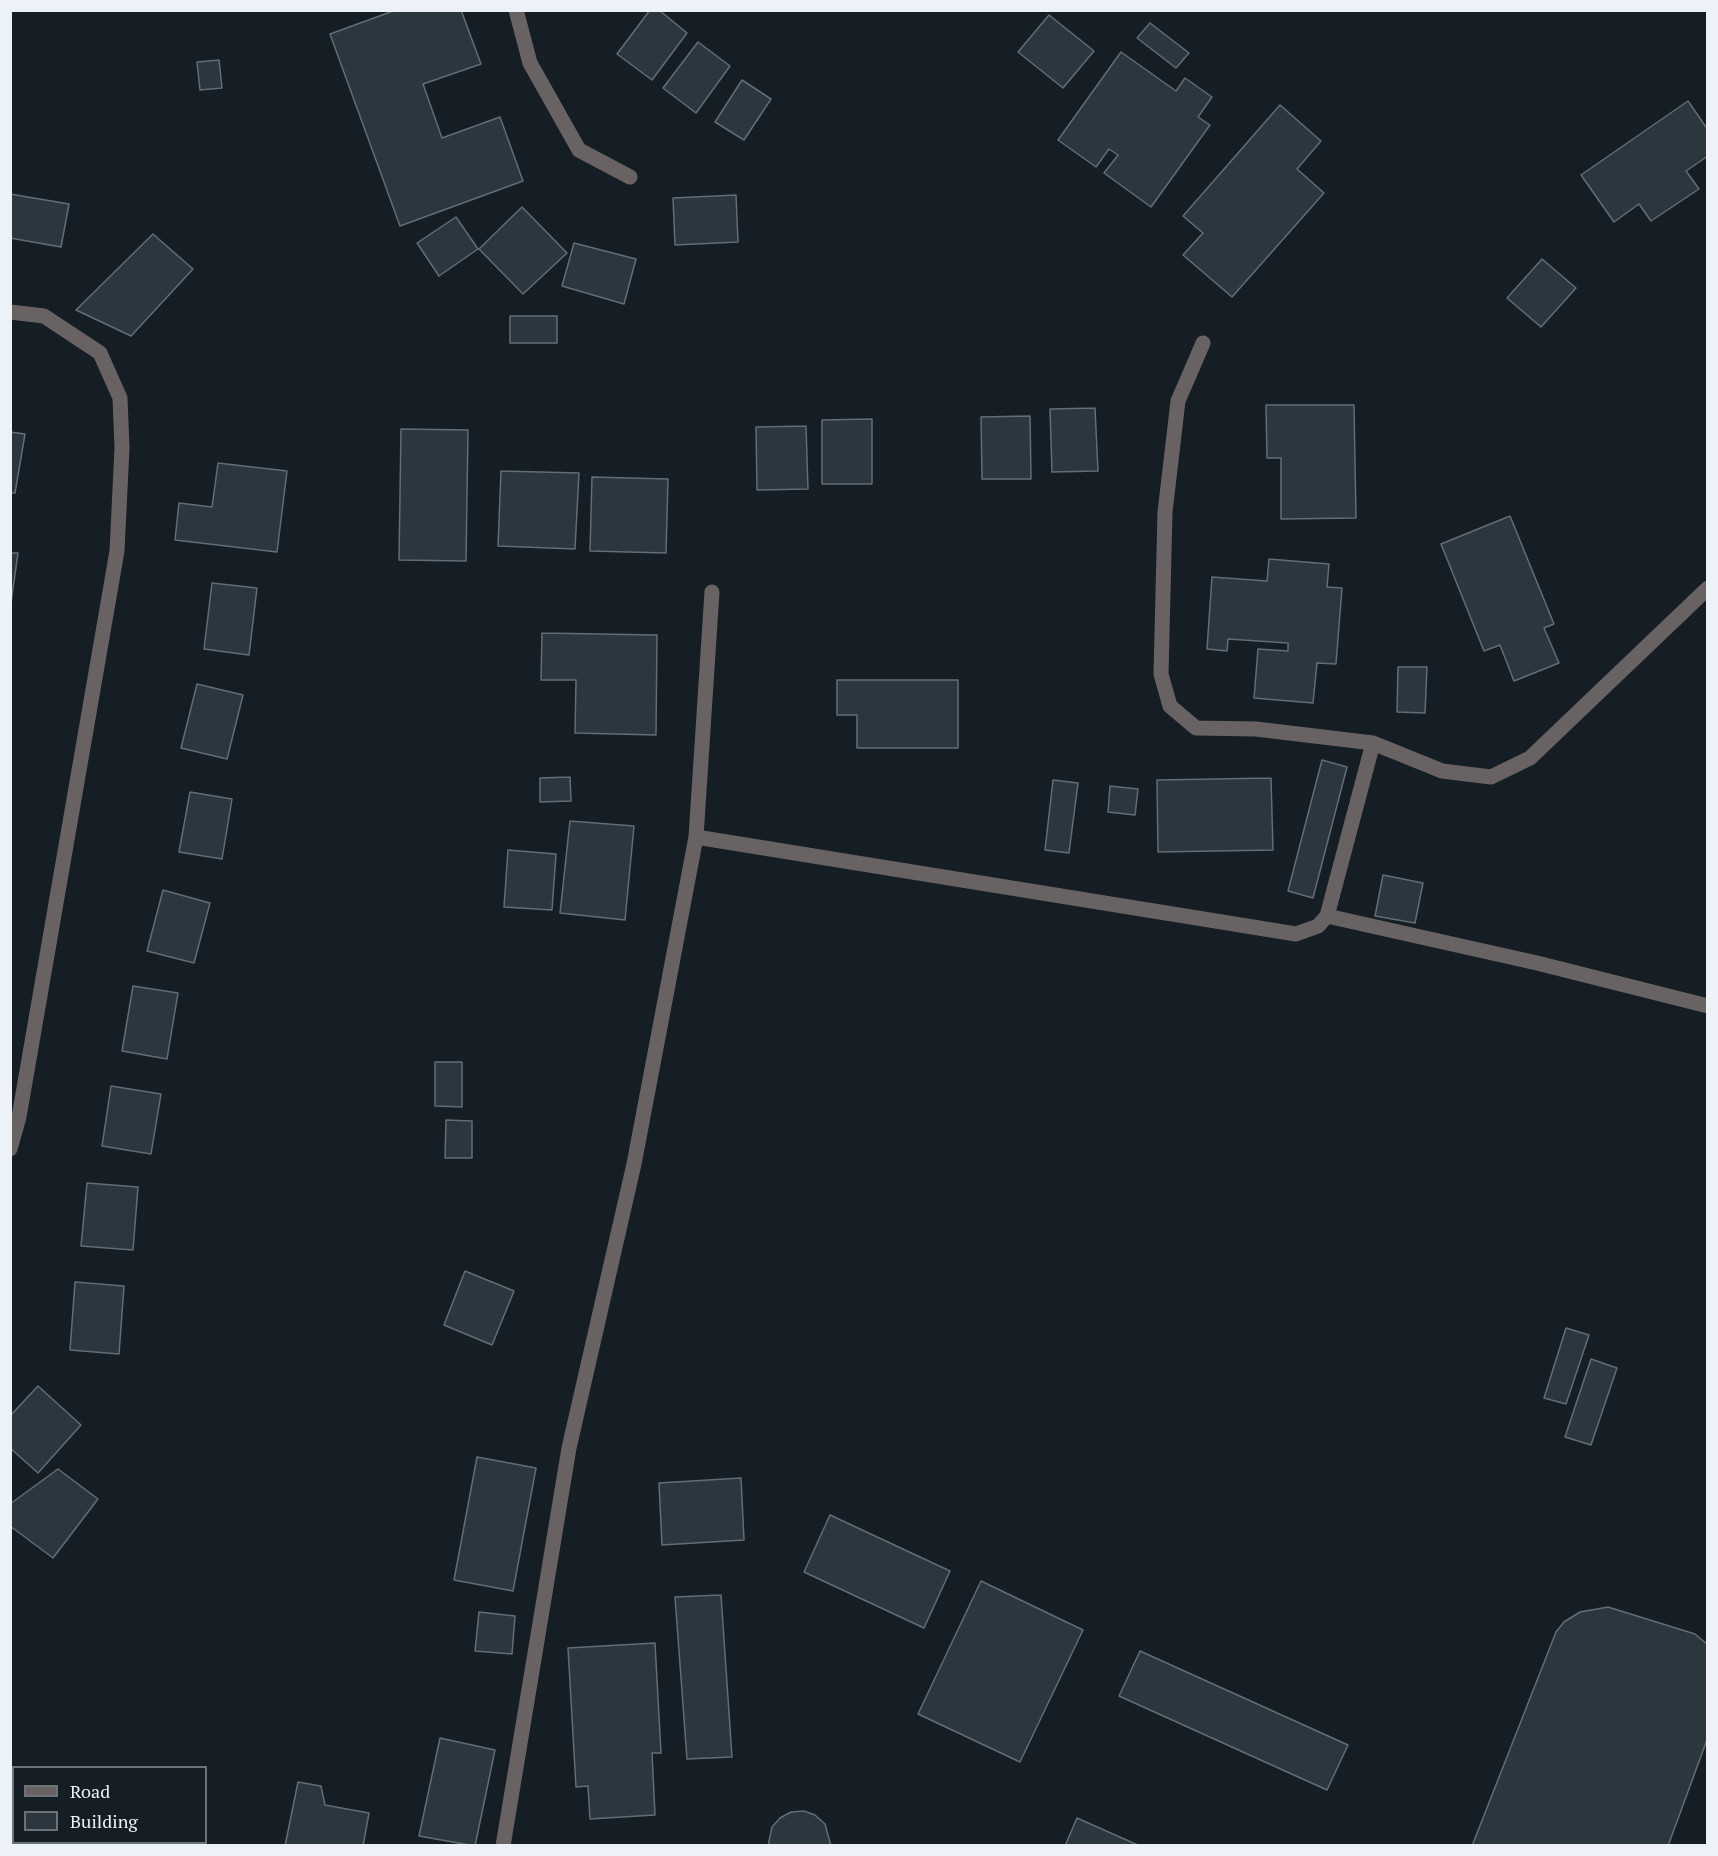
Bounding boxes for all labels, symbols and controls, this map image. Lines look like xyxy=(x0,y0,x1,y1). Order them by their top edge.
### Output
legend xyxy=(12,1766,207,1844)
text: Road xyxy=(70,1779,110,1803)
text: Building xyxy=(70,1809,138,1833)

